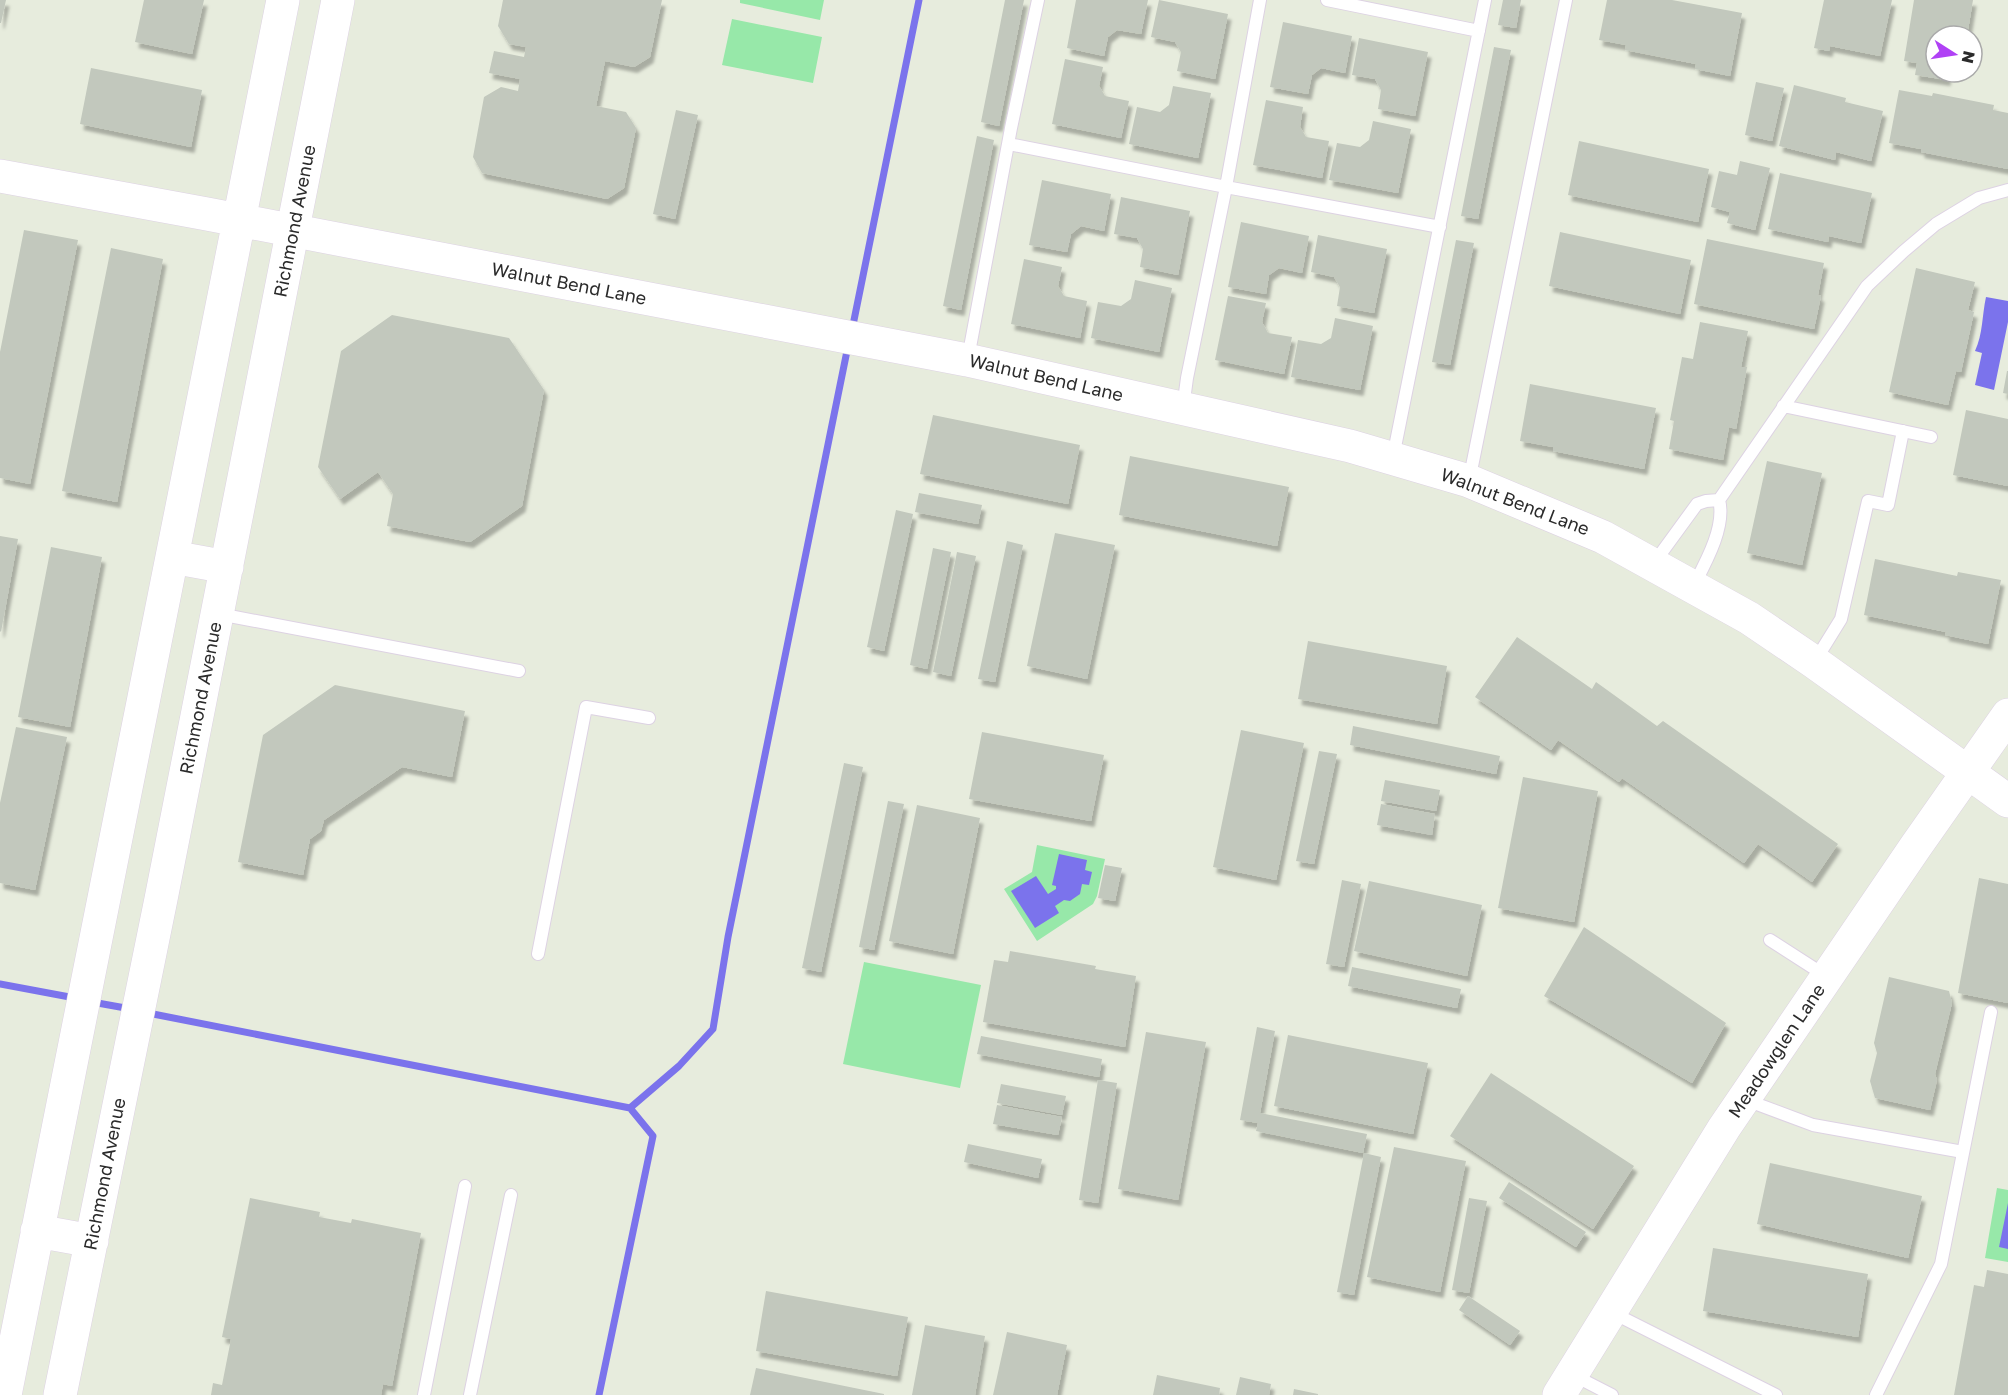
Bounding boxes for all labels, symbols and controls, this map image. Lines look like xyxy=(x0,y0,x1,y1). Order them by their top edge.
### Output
north arrow xyxy=(1924,24,1984,84)
text: N xyxy=(1958,49,1980,65)
street label: Richmond Avenue xyxy=(268,143,320,299)
street label: Walnut Bend Lane xyxy=(490,257,649,309)
street label: Walnut Bend Lane xyxy=(967,349,1125,405)
street label: Walnut Bend Lane xyxy=(1438,463,1593,540)
street label: Richmond Avenue xyxy=(174,620,226,776)
street label: Meadowglen Lane xyxy=(1723,979,1829,1122)
street label: Richmond Avenue xyxy=(78,1096,130,1252)

